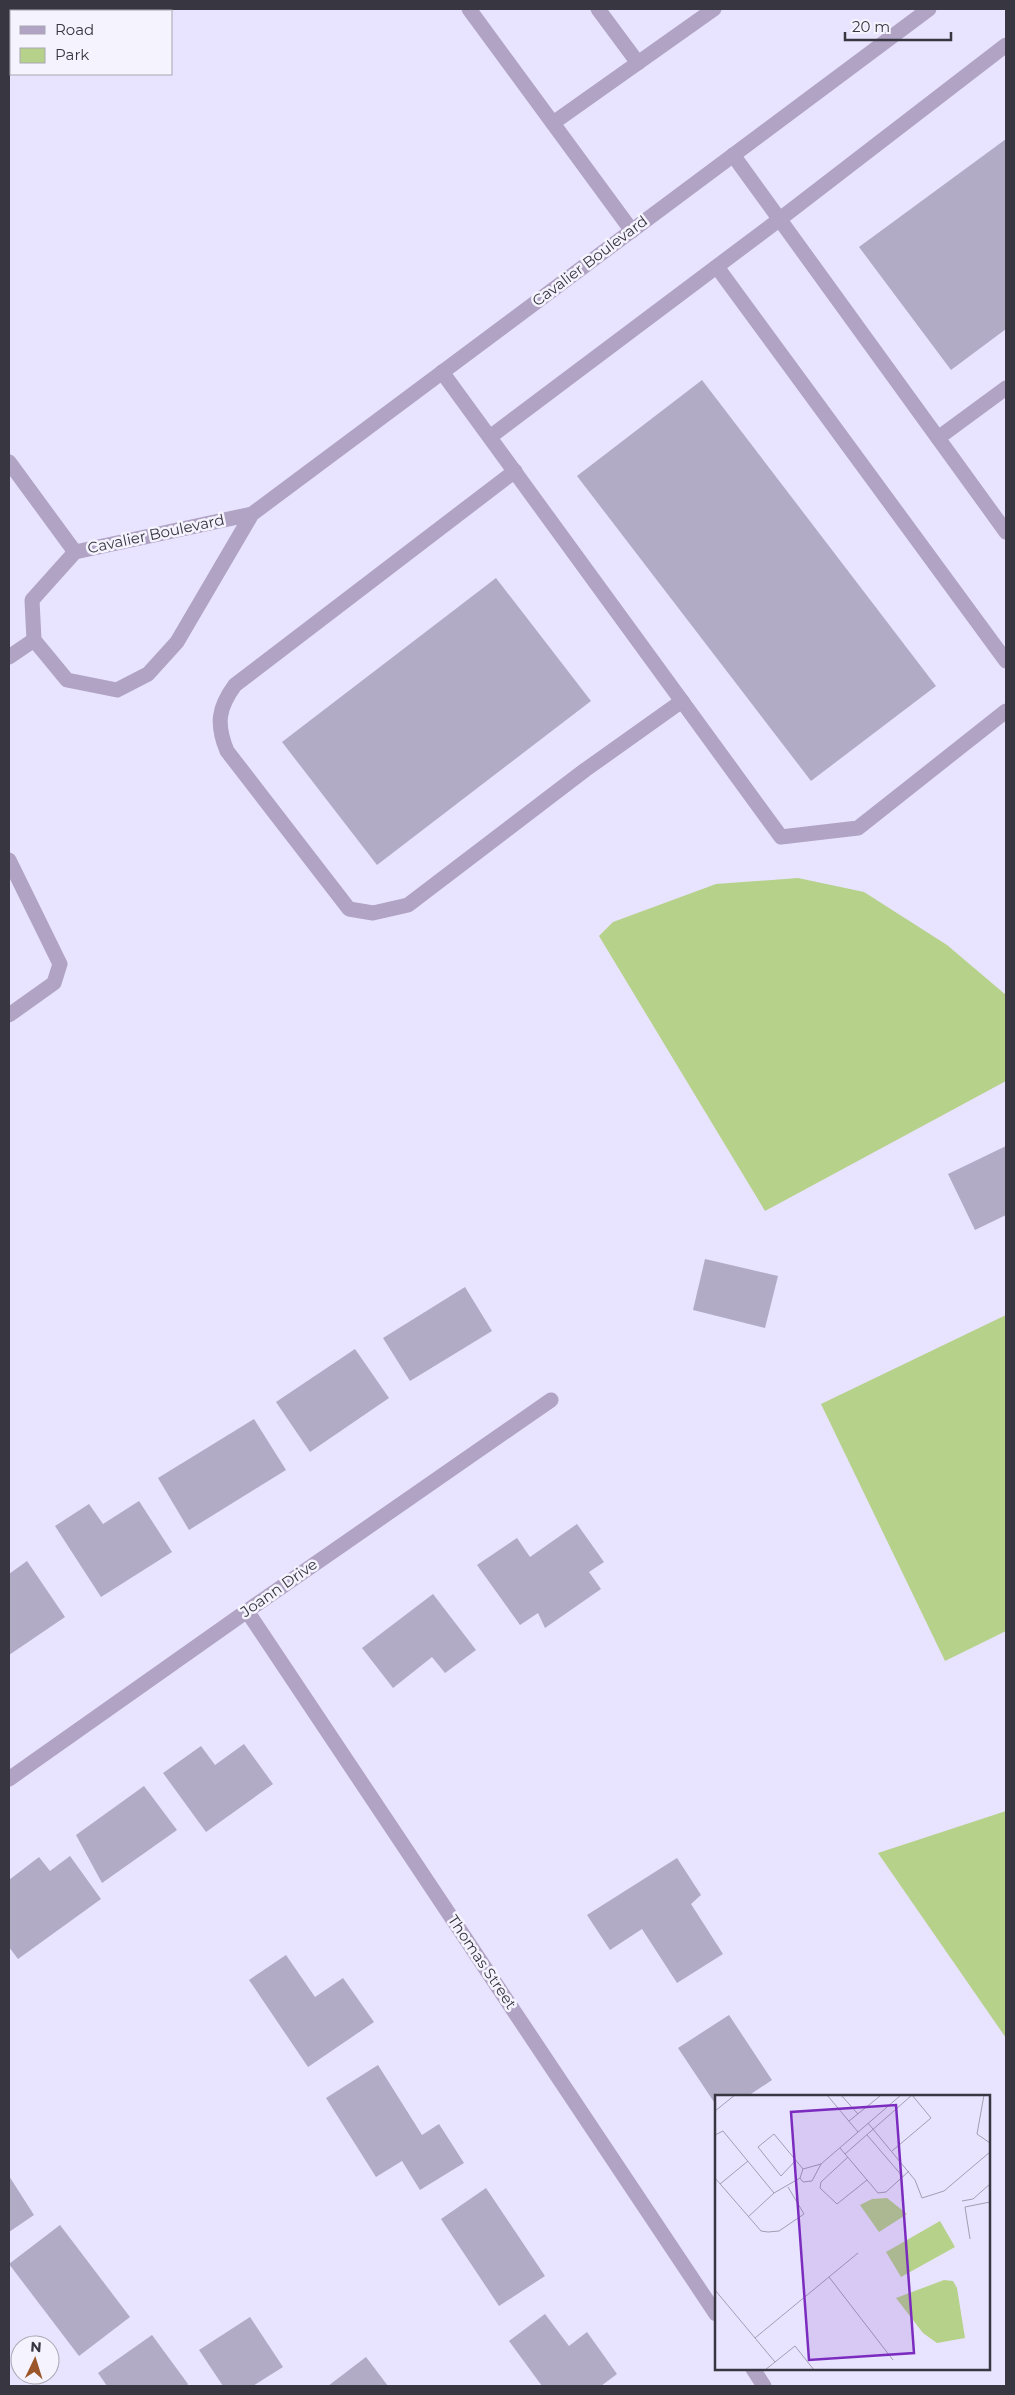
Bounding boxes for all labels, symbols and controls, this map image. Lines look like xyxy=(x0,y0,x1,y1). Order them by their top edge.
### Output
legend xyxy=(10,10,172,75)
scale bar xyxy=(845,10,951,42)
text: 20 m xyxy=(852,17,890,36)
text: Road xyxy=(55,20,94,39)
text: Park xyxy=(55,45,89,64)
street label: Cavalier Boulevard xyxy=(528,211,651,310)
street label: Cavalier Boulevard xyxy=(86,510,226,557)
street label: Joann Drive xyxy=(236,1554,321,1622)
street label: Thomas Street xyxy=(444,1911,521,2012)
inset map xyxy=(715,2095,990,2370)
north arrow xyxy=(10,2335,60,2385)
text: N xyxy=(30,2338,42,2356)

